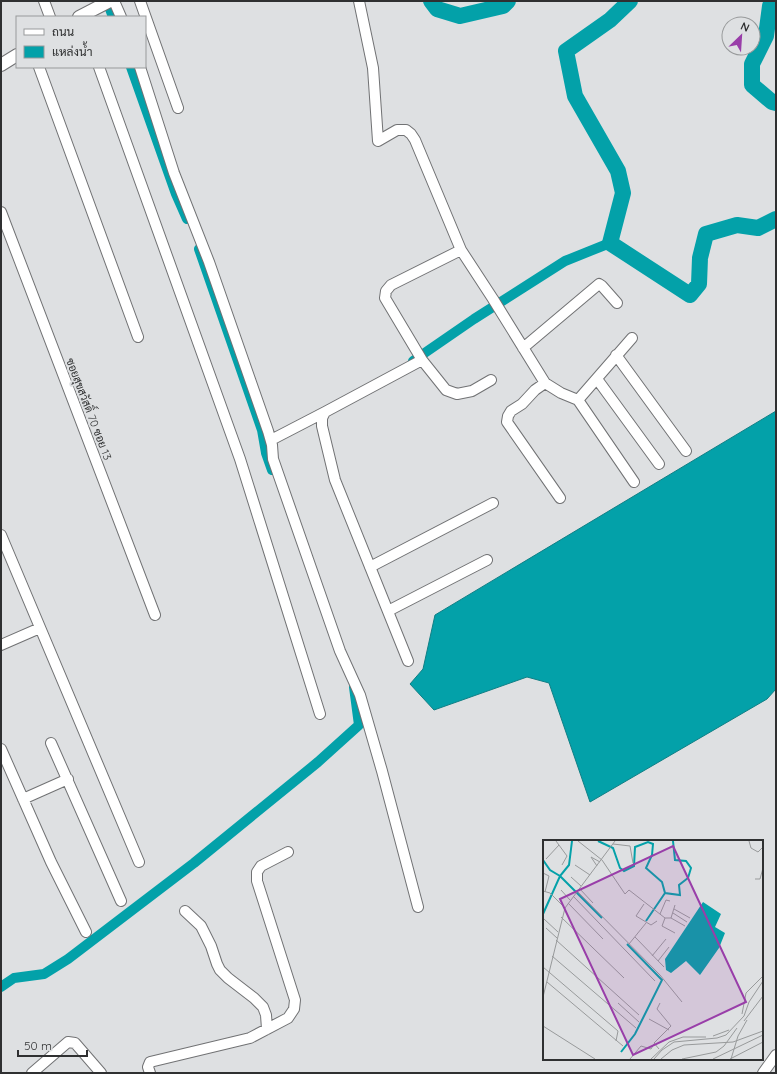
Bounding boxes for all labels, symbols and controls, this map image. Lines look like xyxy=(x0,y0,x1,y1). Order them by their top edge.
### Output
legend xyxy=(16,16,146,68)
north arrow xyxy=(721,16,761,56)
text: N xyxy=(739,19,752,35)
text: ถนน xyxy=(52,24,75,39)
text: แหล่งน้ำ xyxy=(52,41,92,59)
street label: ซอยสุขสวัสดิ์ 70 ซอย 13 xyxy=(61,355,119,463)
inset map xyxy=(543,840,763,1060)
scale bar xyxy=(18,1032,87,1058)
text: 50 m xyxy=(24,1038,52,1053)

